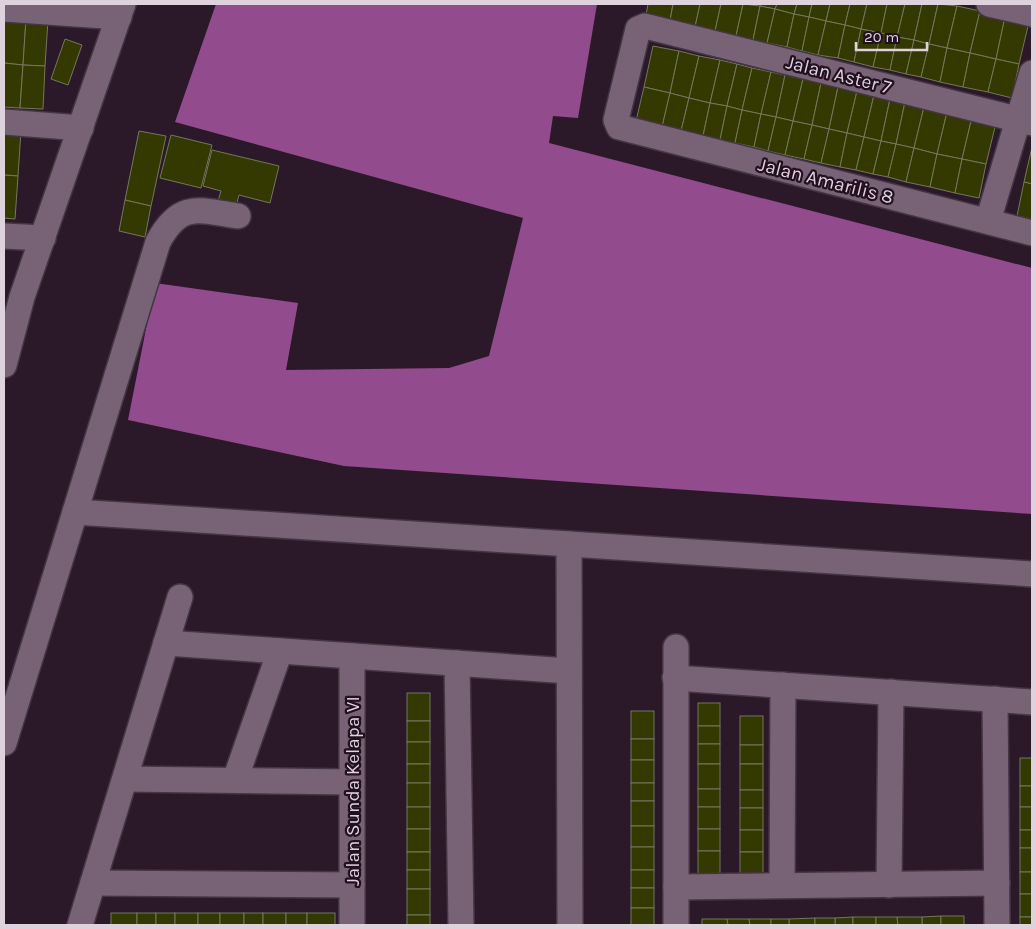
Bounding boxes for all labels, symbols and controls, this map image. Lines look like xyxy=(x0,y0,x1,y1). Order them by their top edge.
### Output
scale bar xyxy=(856,20,927,52)
text: 20 m xyxy=(864,28,899,46)
street label: Jalan Aster 7 xyxy=(784,51,894,99)
street label: Jalan Amarilis 8 xyxy=(756,154,896,208)
street label: Jalan Sunda Kelapa VI xyxy=(342,696,364,886)

